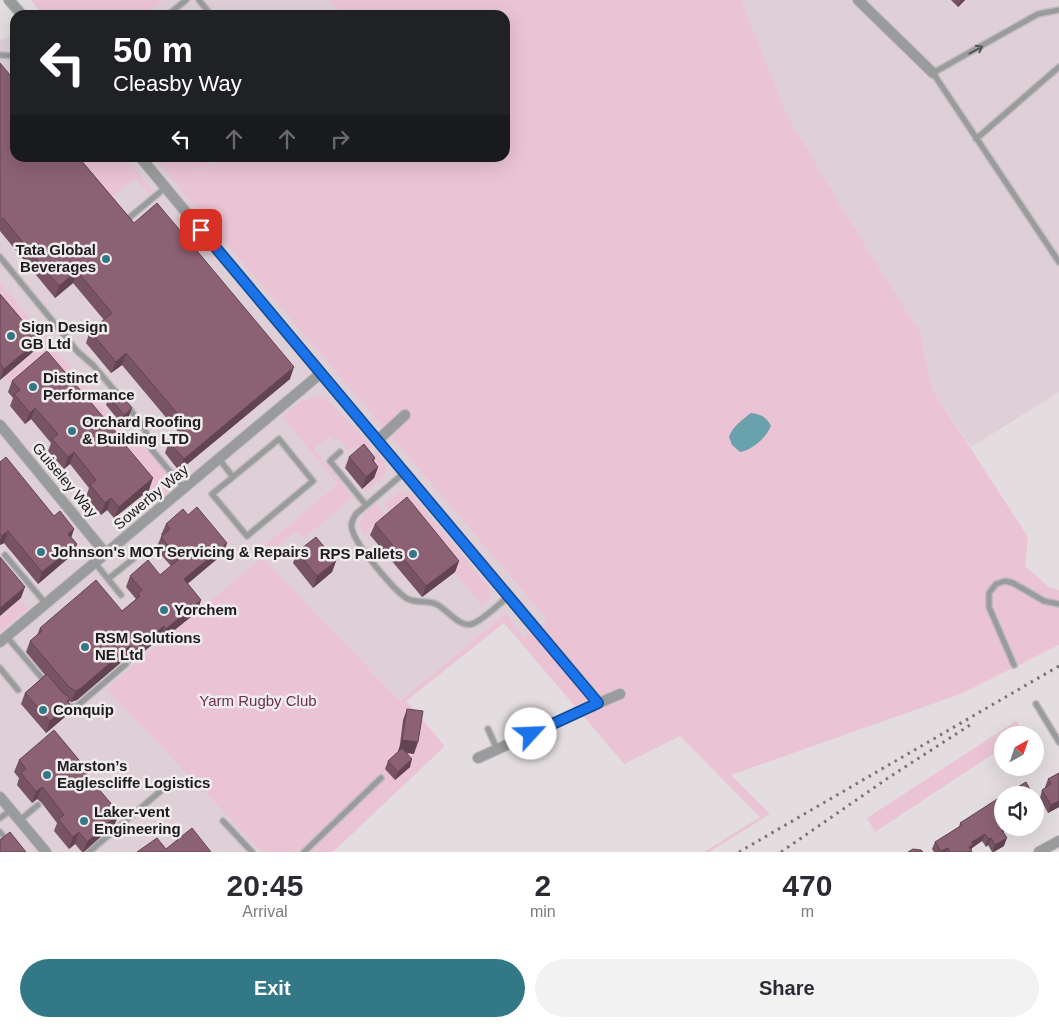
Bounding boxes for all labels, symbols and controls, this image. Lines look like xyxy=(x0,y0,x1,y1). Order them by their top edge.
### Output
icon: left xyxy=(30,30,95,95)
text: 50 m xyxy=(113,30,193,69)
one-way arrow xyxy=(968,45,983,55)
text: Cleasby Way xyxy=(113,71,242,96)
icon: left xyxy=(167,125,195,153)
icon: ahead xyxy=(220,125,248,153)
icon: ahead xyxy=(273,125,301,153)
icon: right xyxy=(326,125,354,153)
pin xyxy=(180,209,222,251)
icon: arrive xyxy=(187,216,215,244)
place label: Tata Global Beverages xyxy=(15,241,96,275)
marker: Tata Global Beverages xyxy=(100,253,112,265)
place label: Sign Design GB Ltd xyxy=(21,318,108,352)
marker: Sign Design GB Ltd xyxy=(5,330,17,342)
place label: Distinct Performance xyxy=(43,369,135,403)
marker: Distinct Performance xyxy=(27,381,39,393)
place label: Orchard Roofing & Building LTD xyxy=(82,413,201,447)
marker: Orchard Roofing & Building LTD xyxy=(66,425,78,437)
street label: Guiseley Way xyxy=(29,439,102,521)
street label: Sowerby Way xyxy=(110,460,192,533)
place label: Johnson's MOT Servicing & Repairs xyxy=(51,543,309,560)
place label: RPS Pallets xyxy=(320,545,403,562)
marker: Johnson's MOT Servicing & Repairs xyxy=(35,546,47,558)
marker: RPS Pallets xyxy=(407,548,419,560)
place label: Yorchem xyxy=(174,601,237,618)
marker: Yorchem xyxy=(158,604,170,616)
place label: RSM Solutions NE Ltd xyxy=(95,629,201,663)
marker: RSM Solutions NE Ltd xyxy=(79,641,91,653)
park label: Yarm Rugby Club xyxy=(199,692,317,709)
place label: Conquip xyxy=(53,701,114,718)
marker: Conquip xyxy=(37,704,49,716)
position arrow xyxy=(504,707,556,759)
north arrow xyxy=(994,726,1044,776)
map controls xyxy=(994,726,1044,836)
place label: Marston’s Eaglescliffe Logistics xyxy=(57,757,210,791)
marker: Marston’s Eaglescliffe Logistics xyxy=(41,769,53,781)
button: sound xyxy=(994,786,1044,836)
place label: Laker-vent Engineering xyxy=(94,803,181,837)
marker: Laker-vent Engineering xyxy=(78,815,90,827)
text: 20:45 xyxy=(227,869,303,902)
text: 2 xyxy=(534,869,551,902)
text: 470 xyxy=(782,869,832,902)
text: Arrival xyxy=(242,903,288,920)
text: min xyxy=(530,903,556,920)
text: m xyxy=(801,903,814,920)
button: Exit xyxy=(20,959,525,1017)
button: Share xyxy=(535,959,1039,1017)

